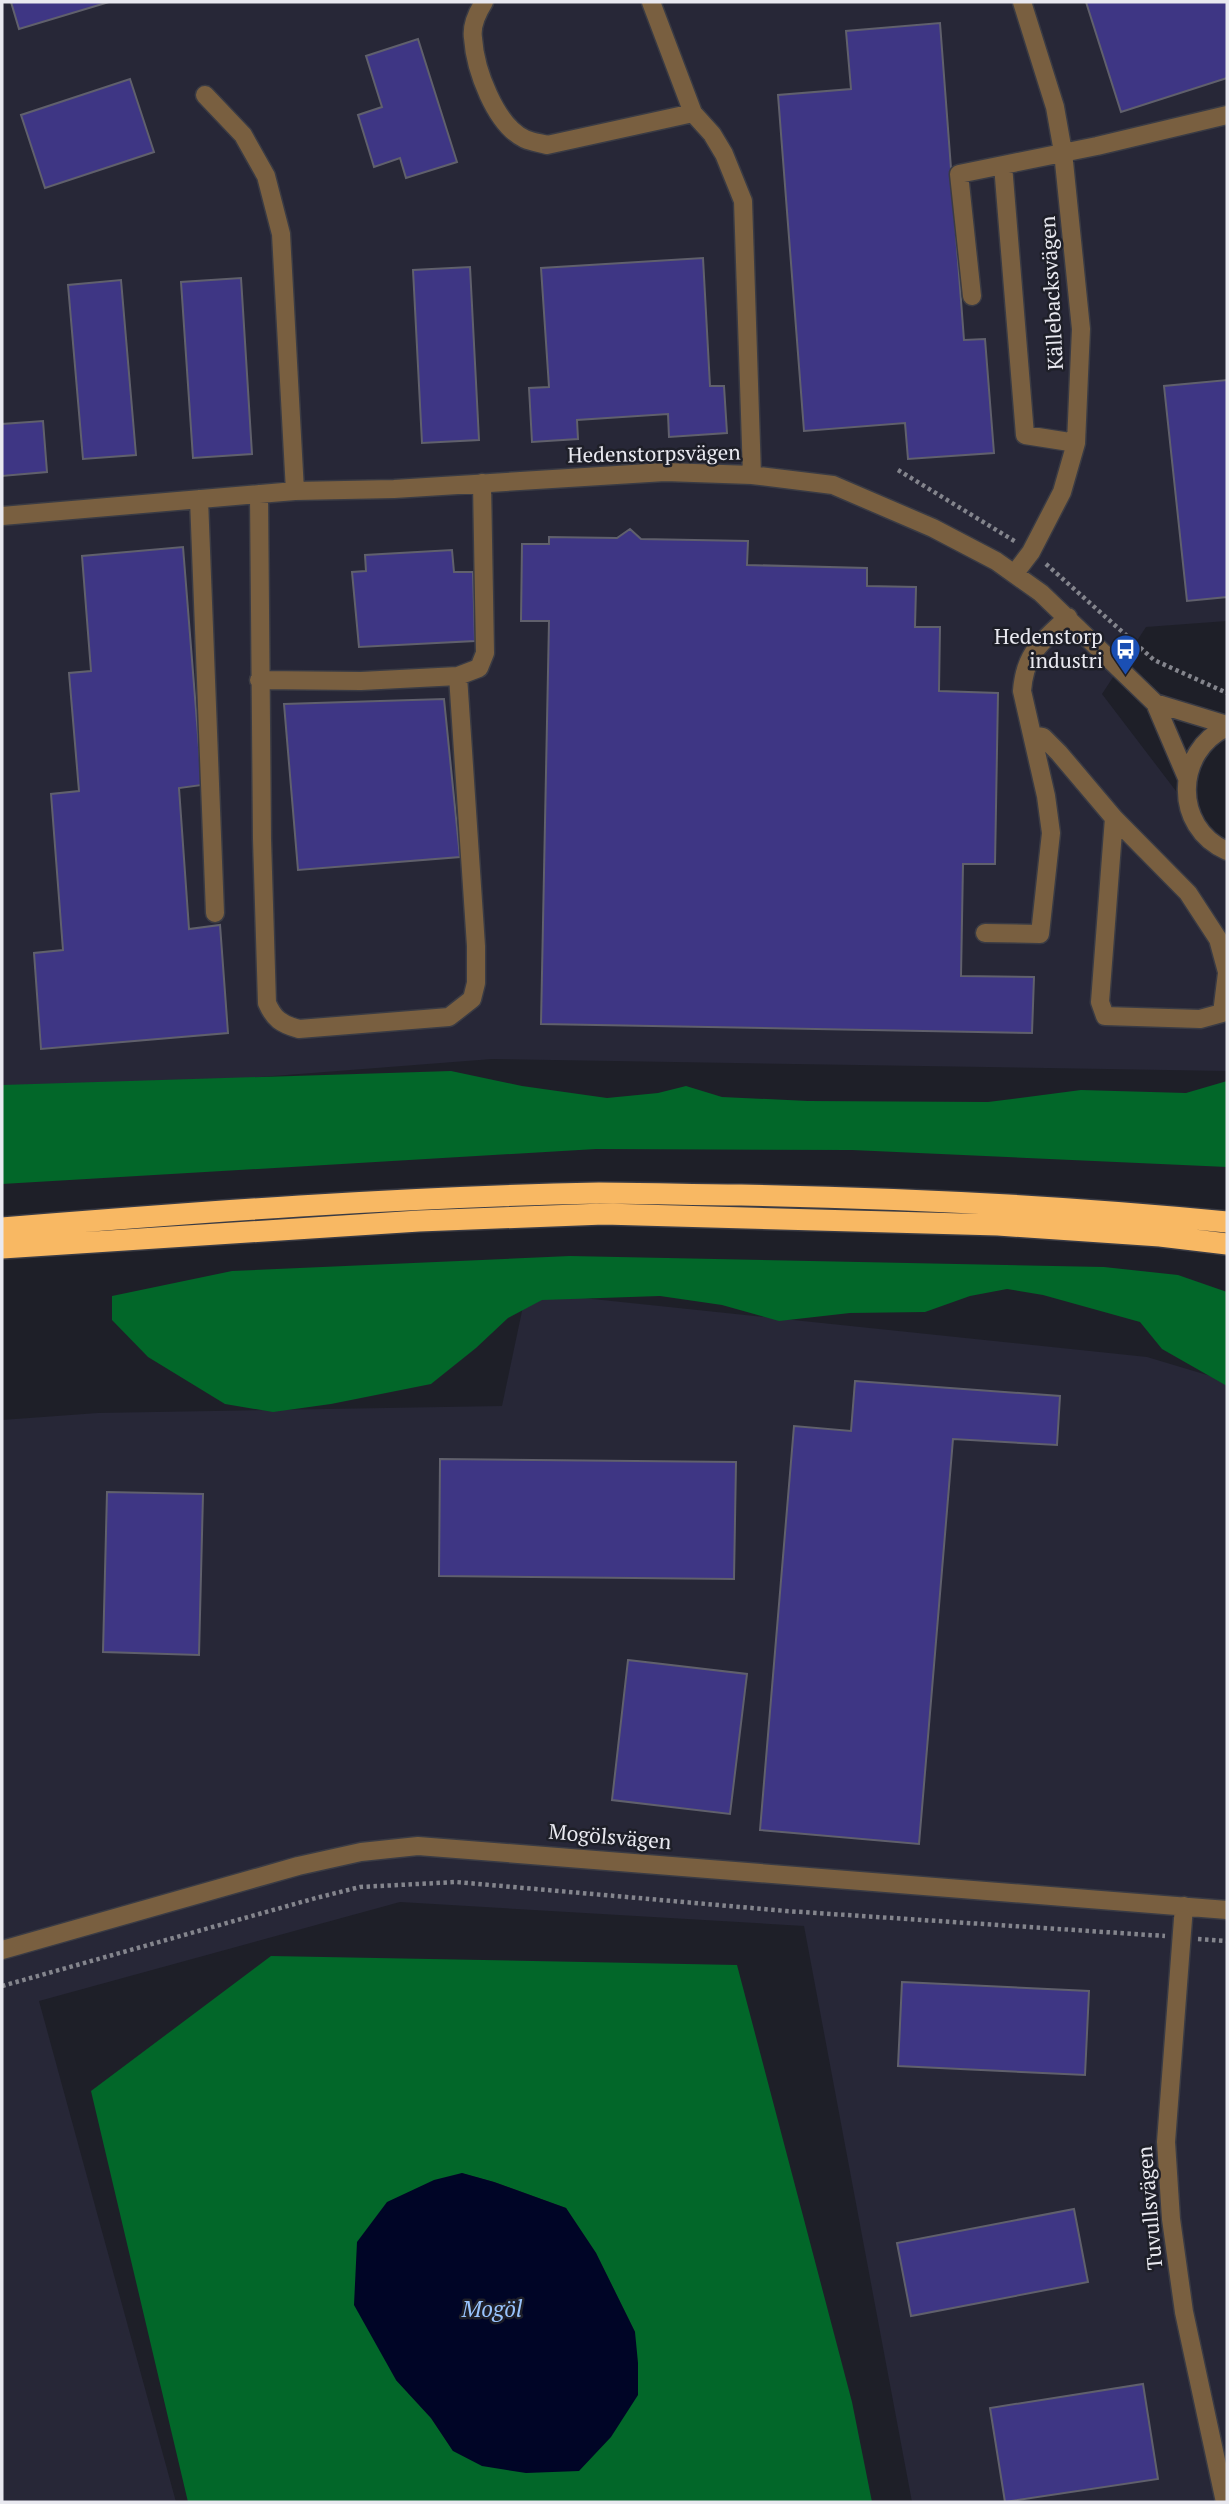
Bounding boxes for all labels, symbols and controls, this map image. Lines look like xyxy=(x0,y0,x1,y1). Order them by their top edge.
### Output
street label: Källebacksvägen xyxy=(1033,215,1069,371)
street label: Hedenstorpsvägen xyxy=(567,437,741,469)
place label: Hedenstorp industri xyxy=(994,622,1103,674)
bus stop icon: Hedenstorp industri xyxy=(1109,632,1143,676)
street label: Mogölsvägen xyxy=(547,1817,673,1855)
street label: Tuvullsvägen xyxy=(1130,2144,1168,2271)
water label: Mogöl xyxy=(461,2293,523,2324)

